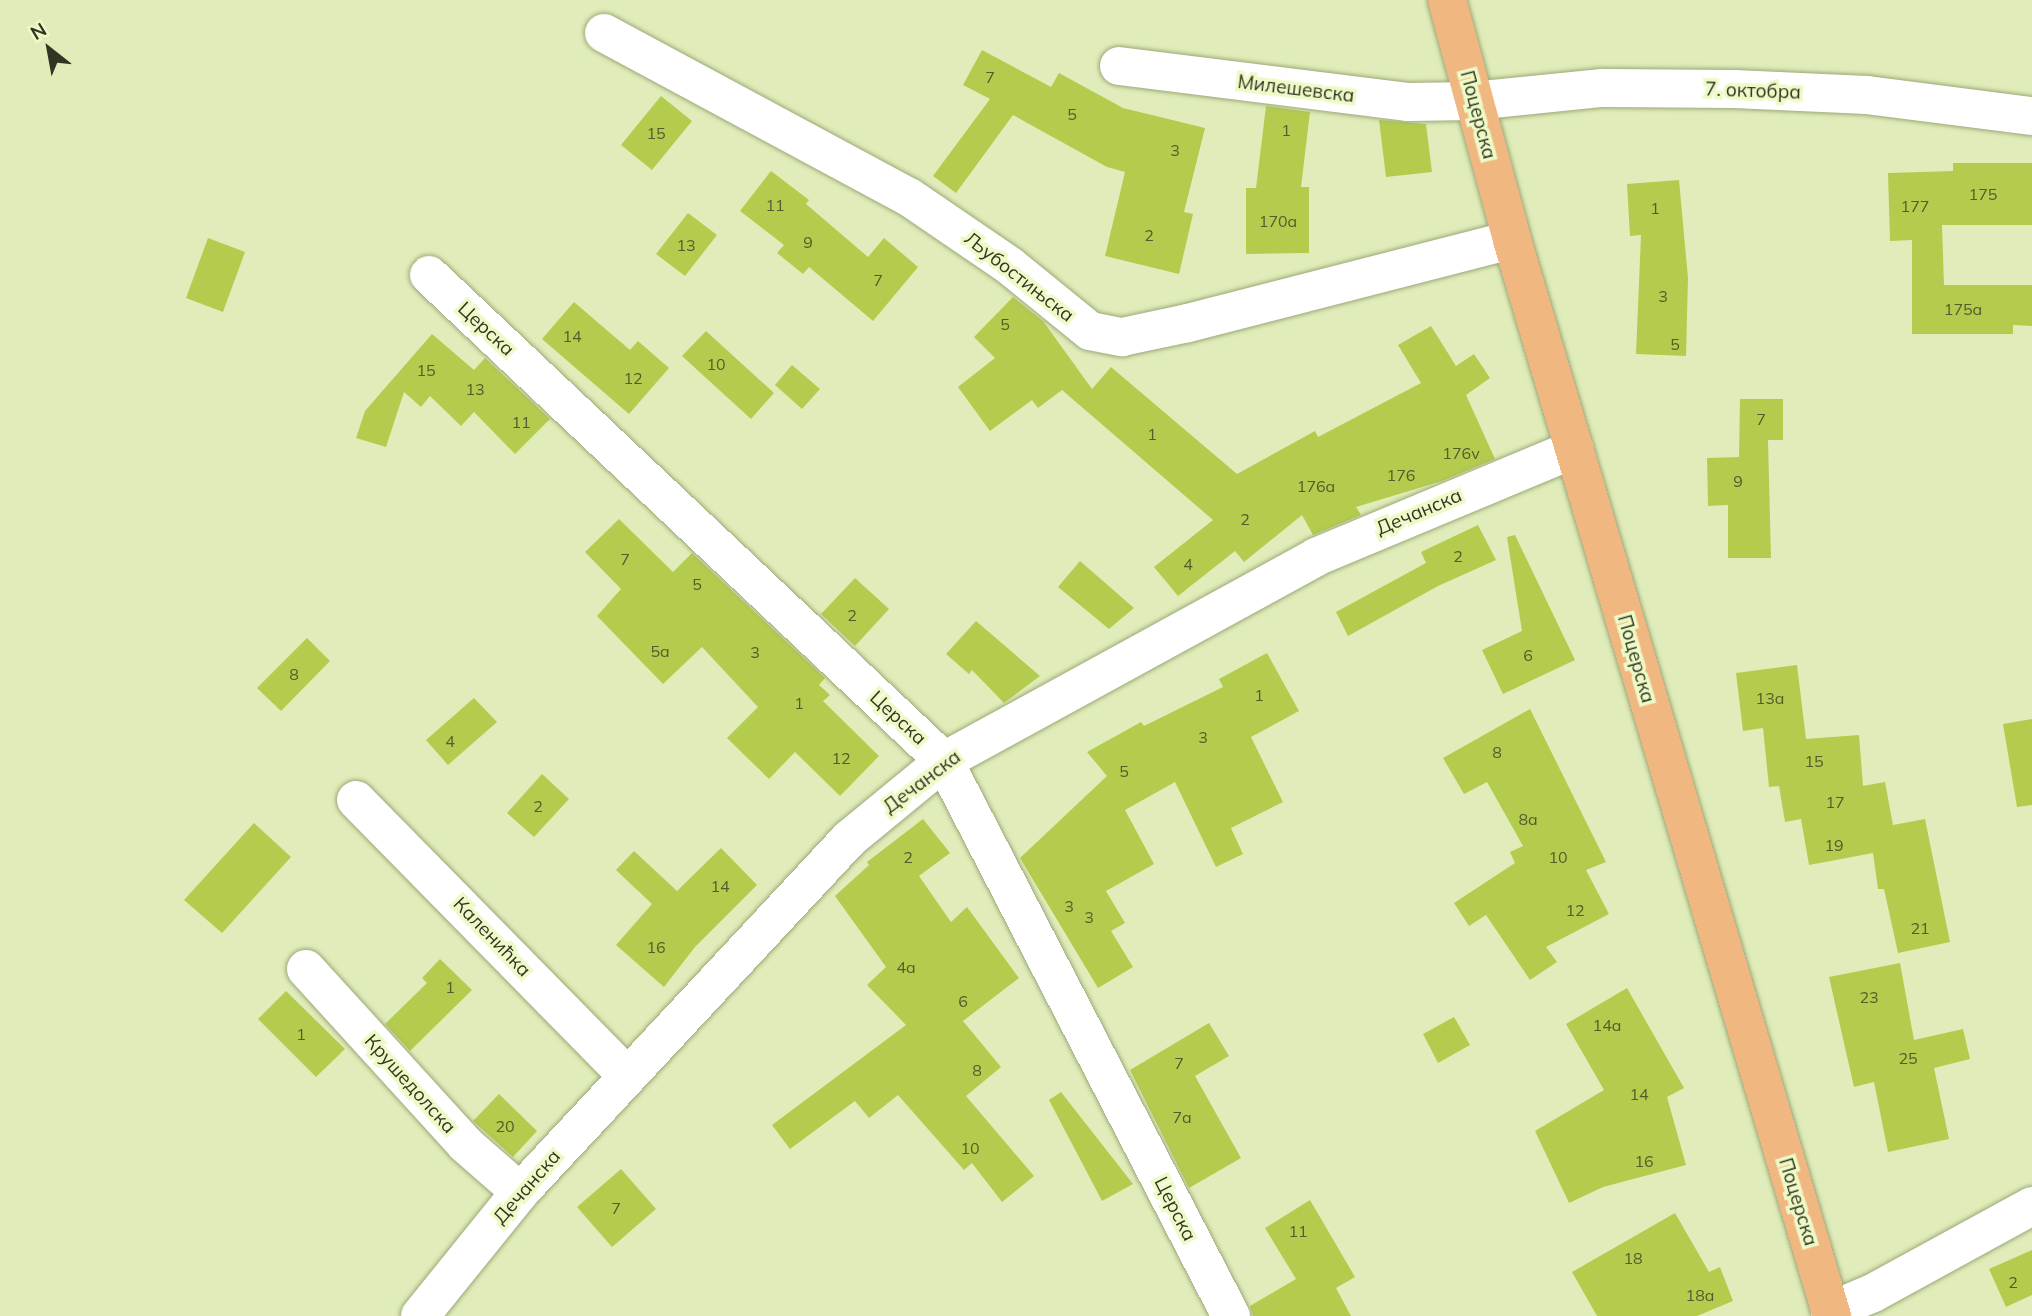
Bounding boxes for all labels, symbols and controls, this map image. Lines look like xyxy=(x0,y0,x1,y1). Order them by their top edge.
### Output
north arrow xyxy=(14,14,84,84)
text: N xyxy=(26,17,51,45)
house number: 7 xyxy=(985,67,995,87)
street label: Поцерска xyxy=(1455,68,1501,162)
street label: Милешевска xyxy=(1236,71,1356,107)
street label: 7. октобра xyxy=(1705,78,1801,104)
house number: 5 xyxy=(1067,104,1077,124)
house number: 1 xyxy=(1281,120,1291,140)
house number: 15 xyxy=(646,123,666,143)
house number: 3 xyxy=(1170,140,1180,160)
house number: 175 xyxy=(1969,184,1997,204)
house number: 11 xyxy=(765,195,785,215)
house number: 177 xyxy=(1901,196,1929,216)
house number: 1 xyxy=(1650,198,1660,218)
house number: 170a xyxy=(1259,211,1297,231)
house number: 2 xyxy=(1144,225,1154,245)
street label: Љубостињска xyxy=(960,227,1078,327)
house number: 9 xyxy=(803,232,813,252)
house number: 13 xyxy=(676,235,696,255)
house number: 7 xyxy=(873,270,883,290)
house number: 3 xyxy=(1658,286,1668,306)
street label: Церска xyxy=(453,297,519,361)
house number: 175a xyxy=(1944,299,1982,319)
house number: 5 xyxy=(1000,314,1010,334)
house number: 14 xyxy=(562,326,582,346)
house number: 5 xyxy=(1670,334,1680,354)
house number: 10 xyxy=(706,354,726,374)
house number: 15 xyxy=(416,360,436,380)
house number: 12 xyxy=(623,368,643,388)
house number: 13 xyxy=(465,379,485,399)
house number: 7 xyxy=(1756,409,1766,429)
house number: 11 xyxy=(511,412,531,432)
house number: 1 xyxy=(1147,424,1157,444)
house number: 176v xyxy=(1442,443,1480,463)
house number: 176 xyxy=(1387,465,1415,485)
house number: 9 xyxy=(1733,471,1743,491)
house number: 176a xyxy=(1297,476,1335,496)
street label: Дечанска xyxy=(1373,484,1465,540)
house number: 2 xyxy=(1240,509,1250,529)
house number: 2 xyxy=(1453,546,1463,566)
house number: 7 xyxy=(620,549,630,569)
house number: 4 xyxy=(1183,554,1193,574)
house number: 5 xyxy=(692,574,702,594)
house number: 2 xyxy=(847,605,857,625)
street label: Поцерска xyxy=(1613,612,1659,706)
house number: 5a xyxy=(650,641,670,661)
house number: 3 xyxy=(750,642,760,662)
house number: 6 xyxy=(1523,645,1533,665)
house number: 8 xyxy=(289,664,299,684)
house number: 1 xyxy=(1254,685,1264,705)
street label: Церска xyxy=(865,686,931,750)
house number: 13a xyxy=(1756,688,1784,708)
house number: 1 xyxy=(794,693,804,713)
house number: 3 xyxy=(1198,727,1208,747)
house number: 4 xyxy=(445,731,455,751)
house number: 8 xyxy=(1492,742,1502,762)
street label: Дечанска xyxy=(879,746,965,818)
house number: 12 xyxy=(831,748,851,768)
house number: 15 xyxy=(1804,751,1824,771)
house number: 5 xyxy=(1119,761,1129,781)
house number: 17 xyxy=(1825,792,1845,812)
house number: 2 xyxy=(533,796,543,816)
house number: 8a xyxy=(1518,809,1538,829)
house number: 19 xyxy=(1824,835,1844,855)
house number: 2 xyxy=(903,847,913,867)
house number: 10 xyxy=(1548,847,1568,867)
house number: 14 xyxy=(710,876,730,896)
street label: Каленићка xyxy=(449,893,535,981)
house number: 3 xyxy=(1064,896,1074,916)
house number: 12 xyxy=(1565,900,1585,920)
house number: 3 xyxy=(1084,907,1094,927)
house number: 21 xyxy=(1910,918,1930,938)
house number: 16 xyxy=(646,937,666,957)
house number: 4a xyxy=(896,957,916,977)
house number: 1 xyxy=(445,977,455,997)
house number: 23 xyxy=(1859,987,1879,1007)
house number: 6 xyxy=(958,991,968,1011)
house number: 14a xyxy=(1593,1015,1621,1035)
house number: 1 xyxy=(296,1024,306,1044)
street label: Крушедолска xyxy=(360,1030,460,1138)
house number: 25 xyxy=(1898,1048,1918,1068)
house number: 7 xyxy=(1174,1053,1184,1073)
house number: 8 xyxy=(972,1060,982,1080)
house number: 14 xyxy=(1629,1084,1649,1104)
house number: 7a xyxy=(1172,1107,1192,1127)
house number: 20 xyxy=(495,1116,515,1136)
house number: 10 xyxy=(960,1138,980,1158)
street label: Дечанска xyxy=(489,1145,565,1229)
house number: 16 xyxy=(1634,1151,1654,1171)
street label: Поцерска xyxy=(1774,1155,1822,1249)
street label: Церска xyxy=(1149,1173,1201,1245)
house number: 7 xyxy=(611,1198,621,1218)
house number: 11 xyxy=(1288,1221,1308,1241)
house number: 18 xyxy=(1623,1248,1643,1268)
house number: 2 xyxy=(2008,1272,2018,1292)
house number: 18a xyxy=(1686,1285,1714,1305)

